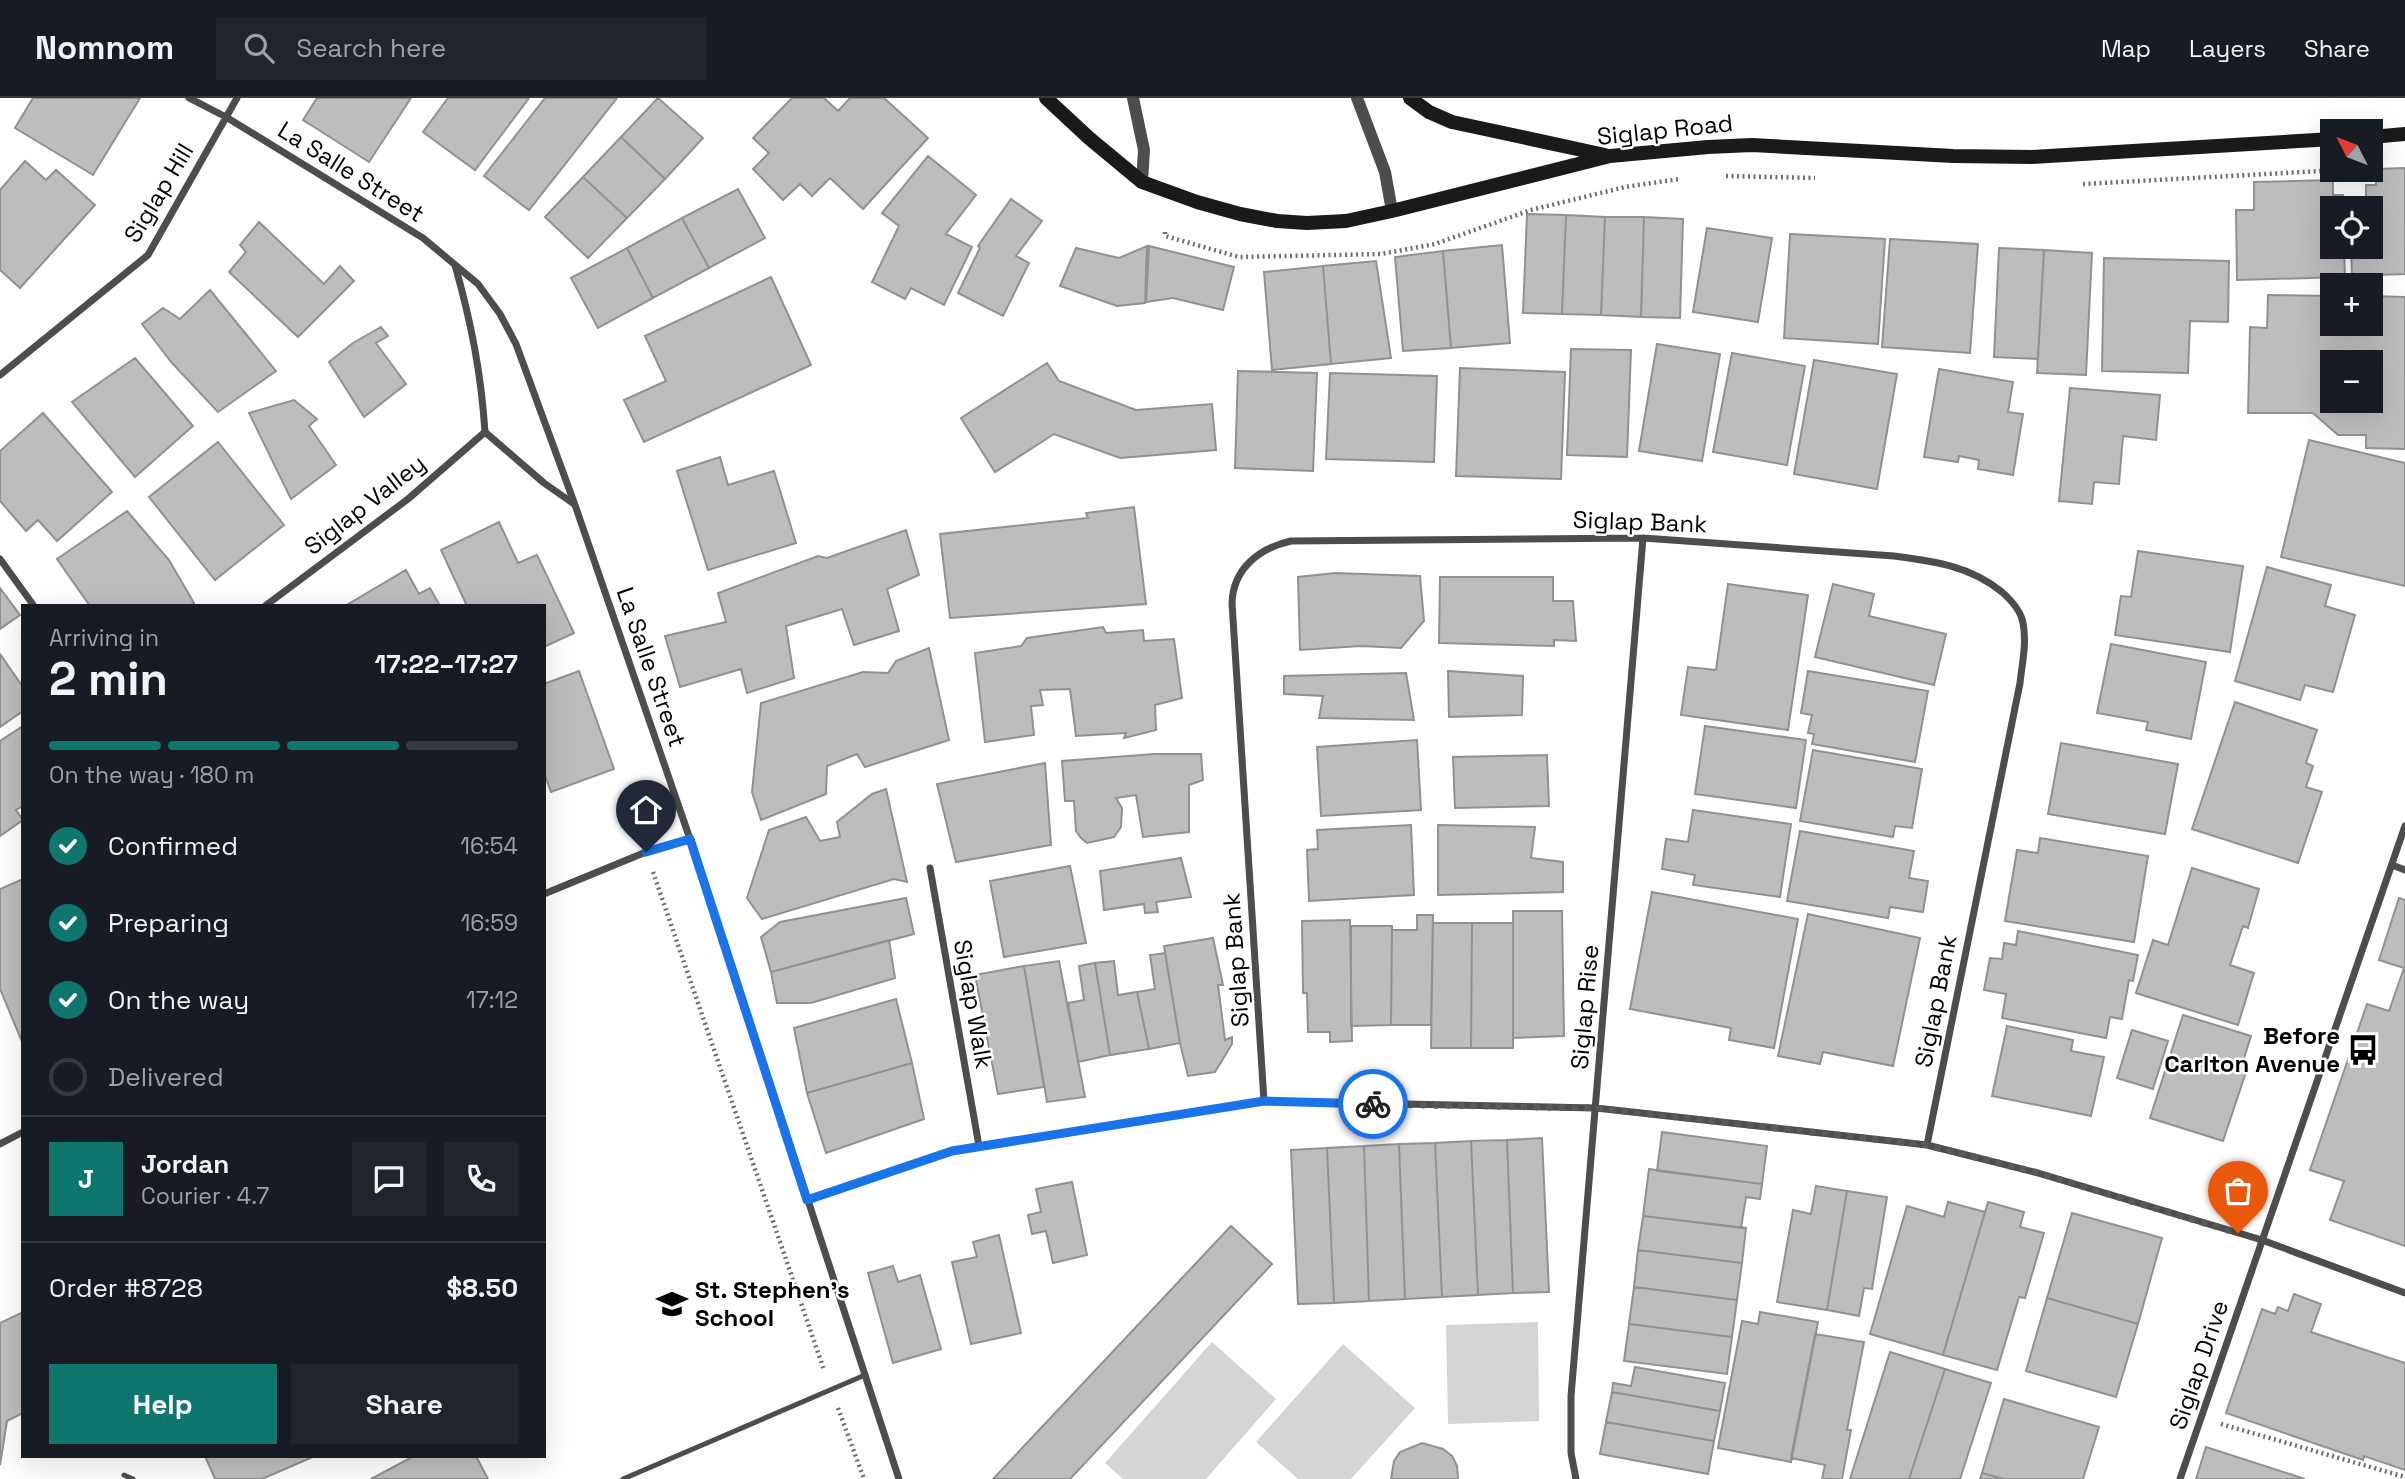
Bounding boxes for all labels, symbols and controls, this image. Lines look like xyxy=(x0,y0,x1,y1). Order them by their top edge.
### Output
search box xyxy=(216,17,706,80)
text: Nomnom xyxy=(35,27,174,69)
icon: search xyxy=(240,29,278,67)
text: Search here xyxy=(296,31,446,65)
text: Map xyxy=(2101,33,2151,64)
text: Layers xyxy=(2189,33,2266,64)
text: Share xyxy=(2304,33,2370,64)
street label: Siglap Road xyxy=(1596,107,1734,152)
street label: La Salle Street xyxy=(272,114,430,229)
north arrow xyxy=(2320,119,2384,182)
map controls xyxy=(2320,119,2383,413)
street label: Siglap Hill xyxy=(117,137,200,248)
button: locate xyxy=(2320,196,2383,259)
button: + xyxy=(2320,273,2383,336)
button: − xyxy=(2320,350,2383,413)
street label: Siglap Valley xyxy=(298,448,432,562)
street label: Siglap Bank xyxy=(1572,504,1708,539)
street label: La Salle Street xyxy=(610,583,693,751)
text: Arriving in xyxy=(49,623,159,653)
text: 17:22–17:27 xyxy=(375,647,518,681)
text: 2 min xyxy=(49,650,168,708)
text: On the way · 180 m xyxy=(49,760,254,790)
pin xyxy=(616,780,676,852)
icon: home xyxy=(627,791,665,829)
icon: check xyxy=(49,827,87,865)
text: Confirmed xyxy=(108,829,238,863)
text: 16:54 xyxy=(460,831,518,861)
street label: Siglap Bank xyxy=(1215,892,1256,1028)
icon: check xyxy=(49,904,87,942)
text: Preparing xyxy=(108,906,229,940)
text: 16:59 xyxy=(461,908,518,938)
street label: Siglap Bank xyxy=(1907,932,1964,1070)
street label: Siglap Walk xyxy=(947,937,1000,1071)
street label: Siglap Rise xyxy=(1564,943,1605,1071)
icon: check xyxy=(49,981,87,1019)
text: On the way xyxy=(108,983,249,1017)
text: 17:12 xyxy=(466,985,518,1015)
place label: Before Carlton Avenue xyxy=(2164,1020,2340,1079)
bus stop icon: Before Carlton Avenue xyxy=(2346,1033,2380,1067)
text: Delivered xyxy=(108,1060,224,1094)
courier xyxy=(1338,1069,1408,1139)
icon: bike xyxy=(1354,1085,1392,1123)
button: chat xyxy=(352,1142,426,1216)
button: phone xyxy=(444,1142,518,1216)
text: Jordan xyxy=(141,1147,229,1181)
pin xyxy=(2208,1161,2268,1233)
text: J xyxy=(78,1162,94,1196)
icon: bag xyxy=(2219,1172,2257,1210)
text: Courier · 4.7 xyxy=(141,1181,269,1211)
text: Order #8728 xyxy=(49,1271,203,1305)
text: $8.50 xyxy=(446,1271,518,1305)
place label: St. Stephen's School xyxy=(695,1274,850,1333)
school or university icon: St. Stephen's School xyxy=(655,1287,689,1321)
street label: Siglap Drive xyxy=(2162,1296,2235,1434)
button: Help xyxy=(49,1364,277,1444)
button: Share xyxy=(291,1364,518,1444)

